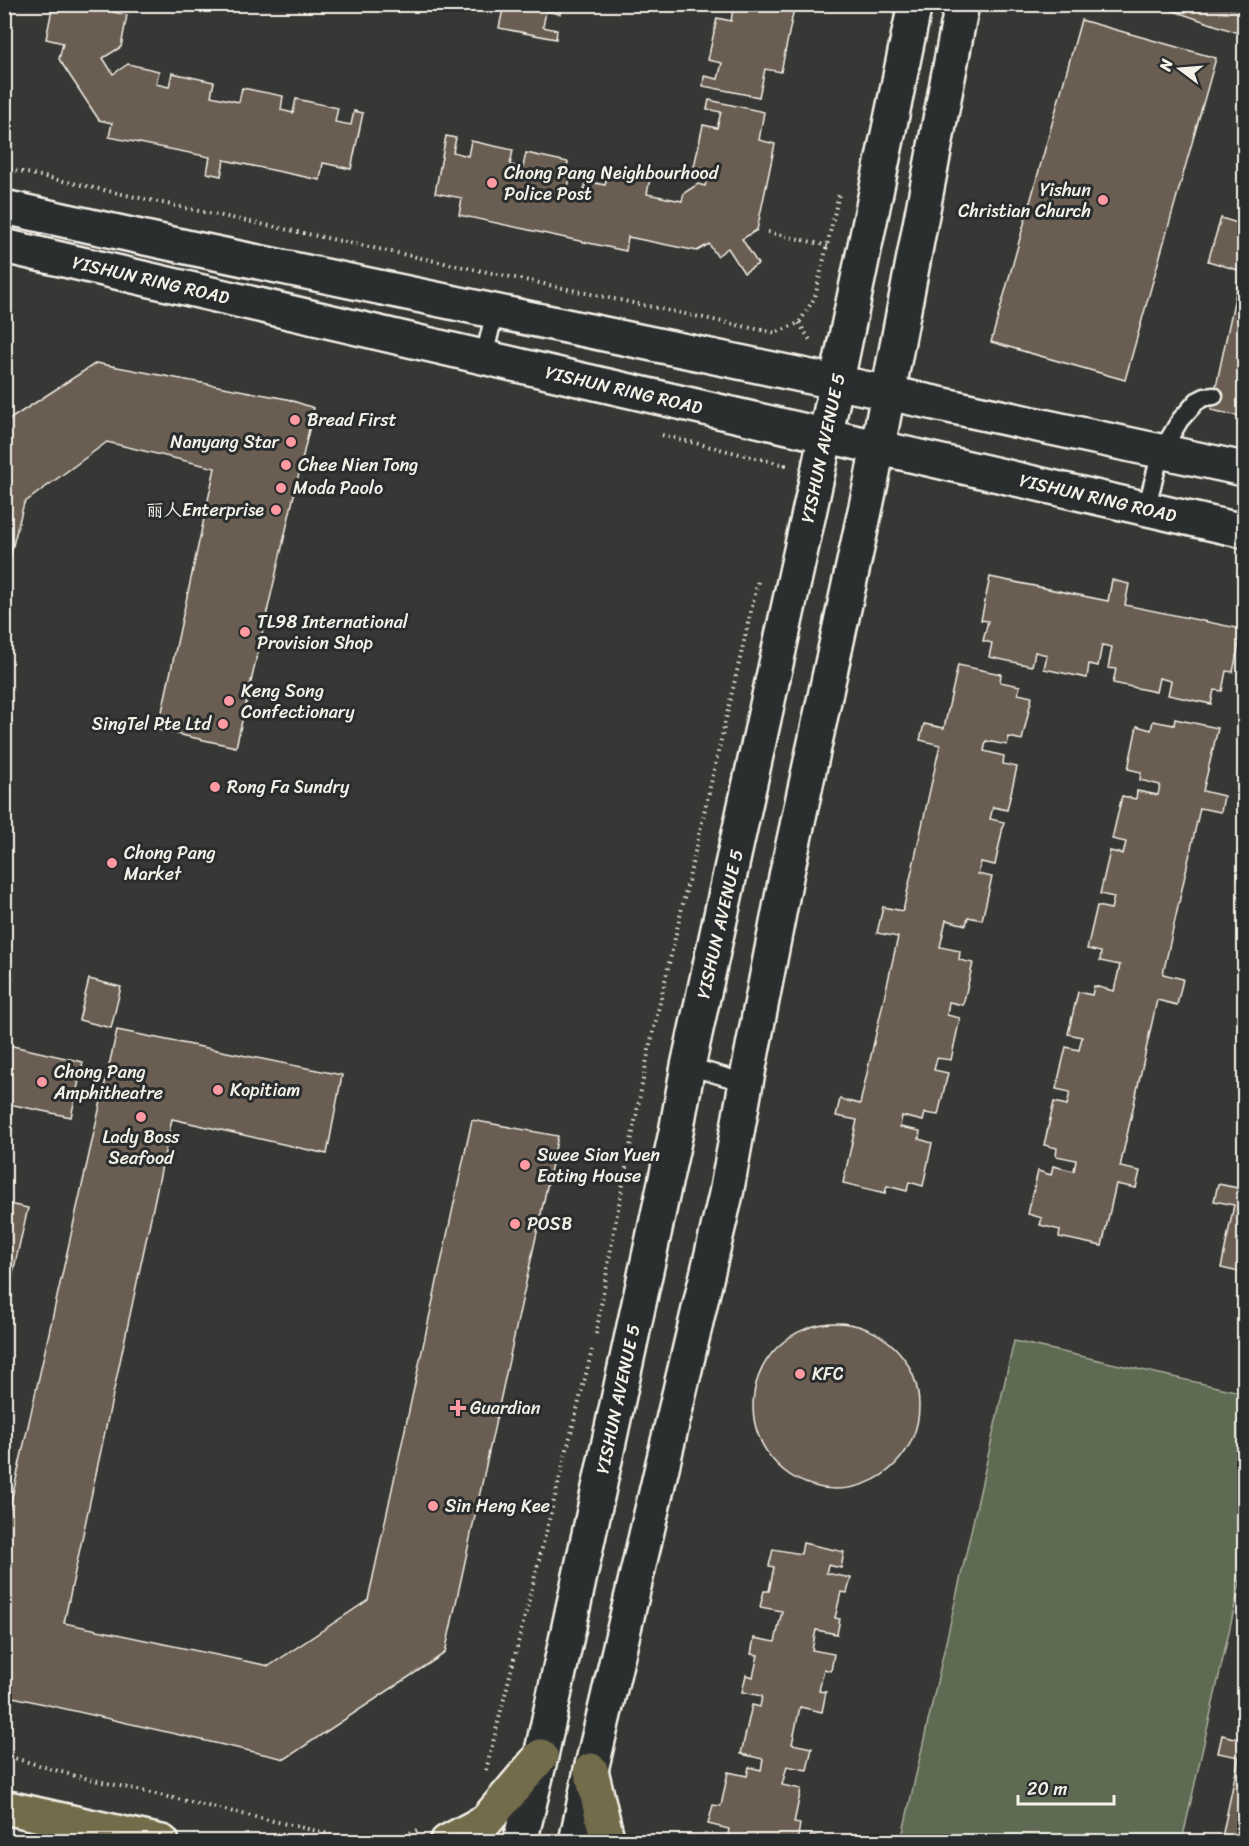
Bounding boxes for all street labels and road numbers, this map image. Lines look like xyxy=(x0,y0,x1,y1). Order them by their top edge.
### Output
street label: YISHUN RING ROAD xyxy=(69,246,233,314)
street label: YISHUN RING ROAD xyxy=(542,356,706,424)
street label: YISHUN AVENUE 5 xyxy=(791,370,855,526)
street label: YISHUN RING ROAD xyxy=(1016,464,1180,532)
street label: YISHUN AVENUE 5 xyxy=(687,846,753,1002)
street label: YISHUN AVENUE 5 xyxy=(586,1321,650,1477)

